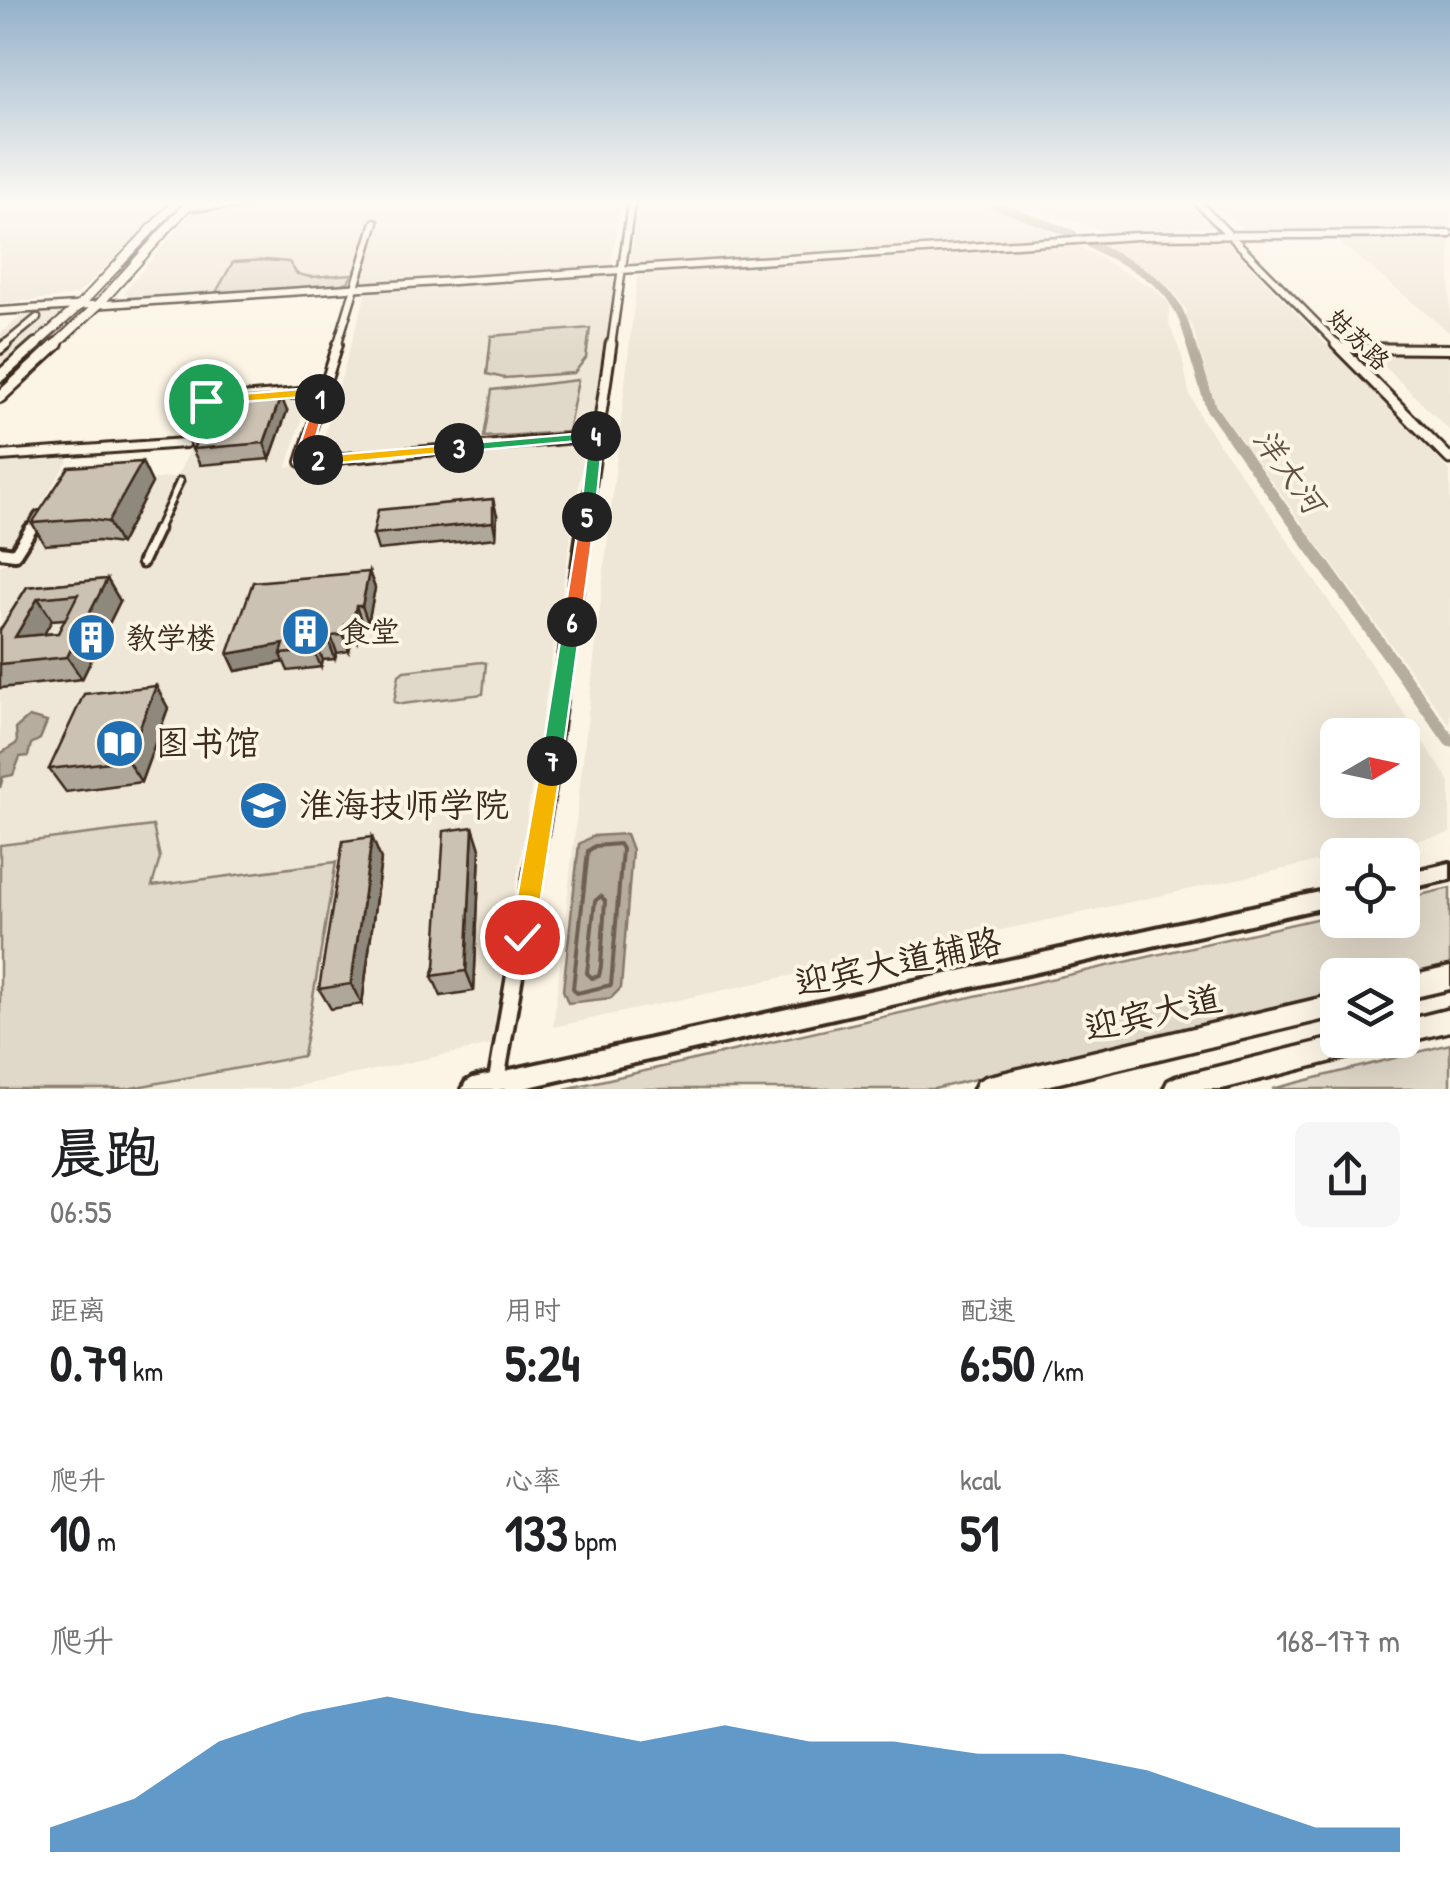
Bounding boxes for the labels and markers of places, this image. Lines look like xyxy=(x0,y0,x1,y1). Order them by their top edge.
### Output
pin xyxy=(164,359,249,444)
pin: 1 xyxy=(295,374,345,424)
pin: 4 xyxy=(571,411,621,461)
pin: 3 xyxy=(434,423,484,473)
pin: 2 xyxy=(293,435,343,485)
pin: 5 xyxy=(562,492,612,542)
pin: 6 xyxy=(547,597,597,647)
building icon: 食堂 xyxy=(279,606,331,658)
place label: 食堂 xyxy=(340,611,400,651)
building icon: 教学楼 xyxy=(65,612,117,664)
place label: 教学楼 xyxy=(126,617,216,657)
library icon: 图书馆 xyxy=(94,717,146,769)
place label: 图书馆 xyxy=(155,719,260,766)
pin: 7 xyxy=(527,736,577,786)
school or university icon: 淮海技师学院 xyxy=(238,779,290,831)
place label: 淮海技师学院 xyxy=(299,781,509,828)
pin xyxy=(480,895,565,980)

